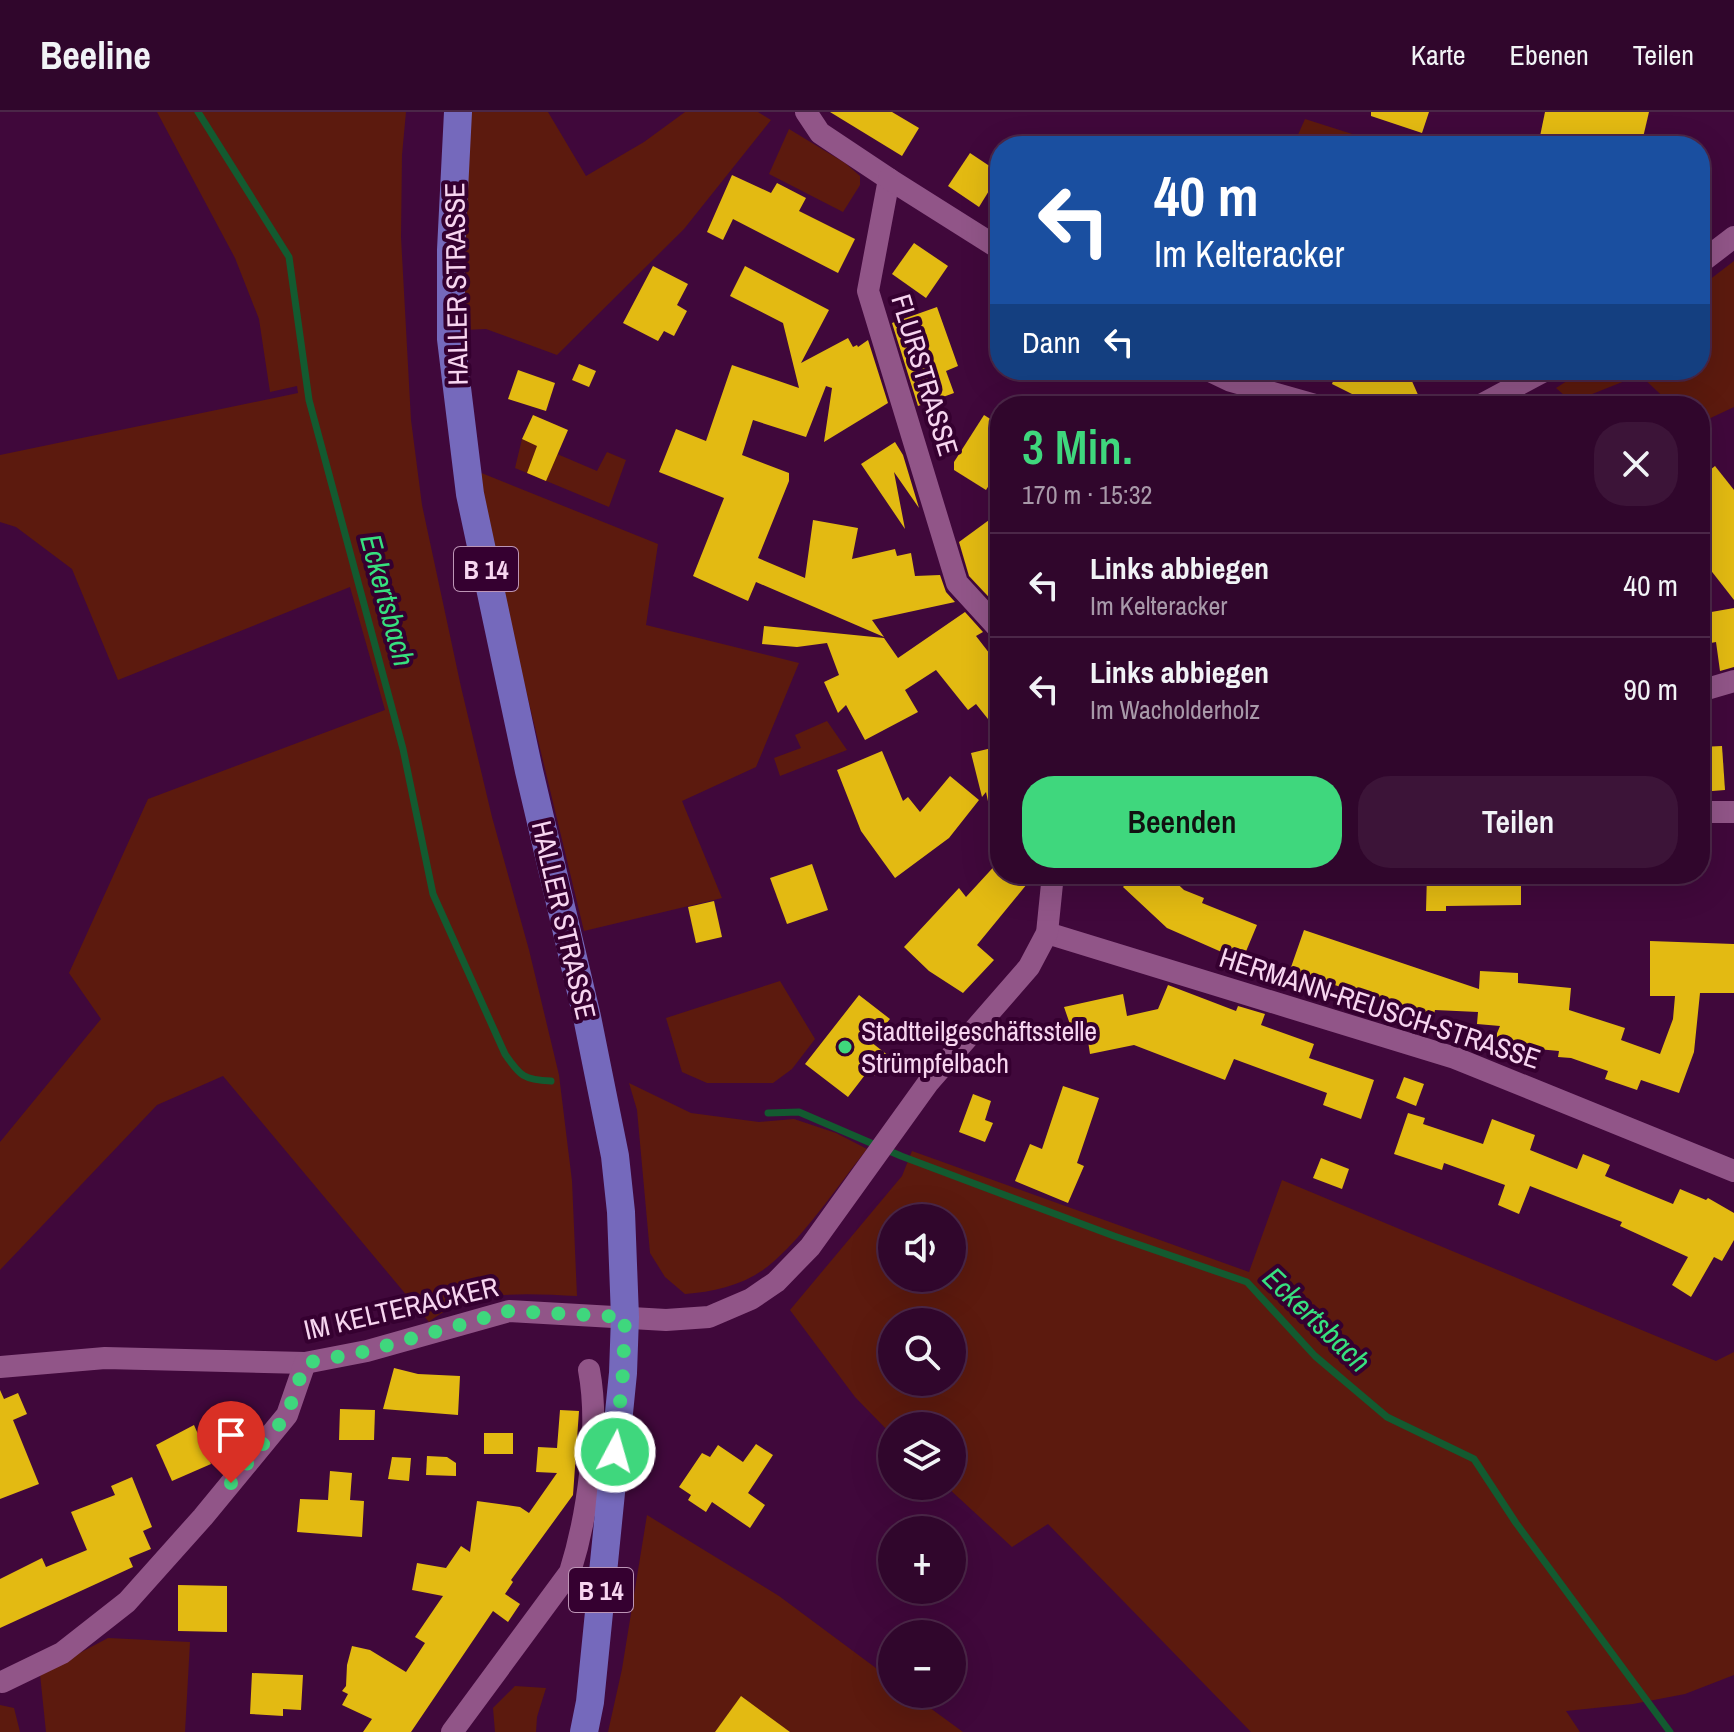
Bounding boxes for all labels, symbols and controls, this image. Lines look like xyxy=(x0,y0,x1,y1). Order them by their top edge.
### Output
text: Beeline xyxy=(40,30,151,81)
text: Karte xyxy=(1411,36,1466,74)
text: Ebenen xyxy=(1510,36,1589,74)
text: Teilen xyxy=(1633,36,1694,74)
text: 40 m xyxy=(1154,158,1259,233)
icon: left xyxy=(1022,168,1126,272)
street label: HALLER STRASSE xyxy=(435,182,477,386)
text: Im Kelteracker xyxy=(1154,230,1344,278)
street label: FLURSTRASSE xyxy=(882,290,968,460)
icon: left xyxy=(1097,320,1141,364)
text: Dann xyxy=(1022,322,1081,362)
text: 3 Min. xyxy=(1022,414,1133,479)
button: close xyxy=(1594,422,1678,506)
text: 170 m · 15:32 xyxy=(1022,477,1152,512)
water label: Eckertsbach xyxy=(351,529,425,671)
road number: B 14 xyxy=(454,547,518,591)
text: Links abbiegen xyxy=(1090,548,1269,588)
icon: left xyxy=(1022,563,1066,607)
text: 40 m xyxy=(1623,565,1678,605)
text: Im Kelteracker xyxy=(1090,588,1227,623)
text: Links abbiegen xyxy=(1090,652,1269,692)
icon: left xyxy=(1022,667,1066,711)
text: 90 m xyxy=(1623,669,1678,709)
text: Im Wacholderholz xyxy=(1090,692,1260,727)
button: Beenden xyxy=(1022,776,1342,868)
button: Teilen xyxy=(1358,776,1678,868)
street label: HALLER STRASSE xyxy=(523,817,605,1023)
street label: HERMANN-REUSCH-STRASSE xyxy=(1215,938,1545,1078)
place label: Stadtteilgeschäftsstelle Strümpfelbach xyxy=(861,1012,1097,1082)
marker: Stadtteilgeschäftsstelle Strümpfelbach xyxy=(836,1038,854,1056)
map controls xyxy=(878,1204,966,1708)
button: sound xyxy=(878,1204,966,1292)
water label: Eckertsbach xyxy=(1254,1258,1380,1380)
street label: IM KELTERACKER xyxy=(300,1267,502,1349)
button: search xyxy=(878,1308,966,1396)
pin xyxy=(197,1401,265,1483)
position arrow xyxy=(573,1410,657,1494)
button: layers xyxy=(878,1412,966,1500)
icon: arrive xyxy=(209,1413,253,1457)
button: + xyxy=(878,1516,966,1604)
road number: B 14 xyxy=(569,1568,633,1612)
button: − xyxy=(878,1620,966,1708)

